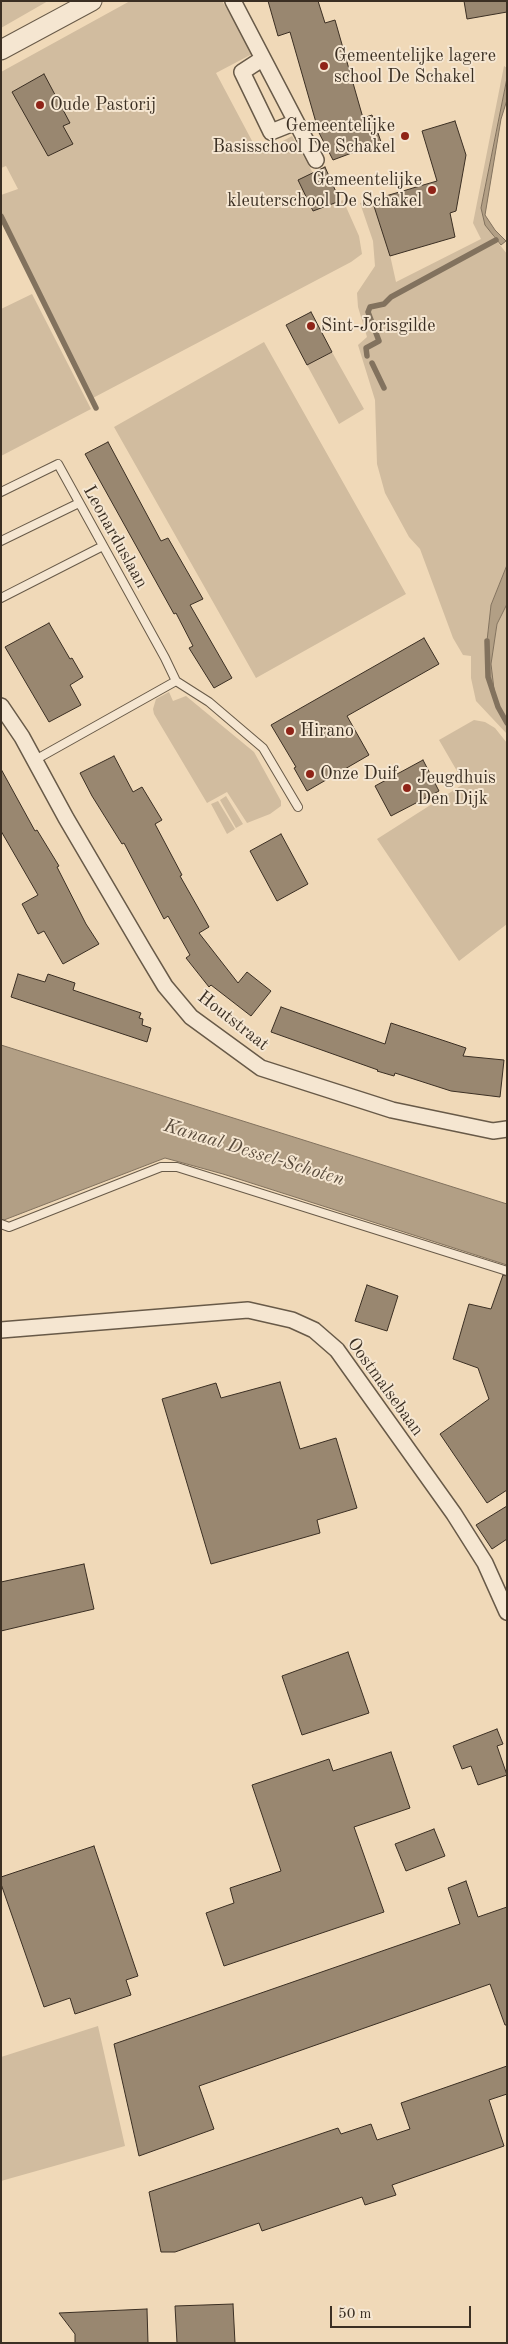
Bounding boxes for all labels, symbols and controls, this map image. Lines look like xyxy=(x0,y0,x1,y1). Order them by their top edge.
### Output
place label: Gemeentelijke lagere school De Schakel xyxy=(334,45,496,88)
marker: Gemeentelijke lagere school De Schakel xyxy=(318,60,330,72)
place label: Oude Pastorij xyxy=(50,94,156,116)
marker: Oude Pastorij xyxy=(34,99,46,111)
place label: Gemeentelijke Basisschool De Schakel xyxy=(212,115,395,158)
marker: Gemeentelijke Basisschool De Schakel xyxy=(399,130,411,142)
place label: Gemeentelijke kleuterschool De Schakel xyxy=(227,169,422,212)
marker: Gemeentelijke kleuterschool De Schakel xyxy=(426,184,438,196)
place label: Sint-Jorisgilde xyxy=(321,315,436,337)
marker: Sint-Jorisgilde xyxy=(305,320,317,332)
street label: Leonarduslaan xyxy=(78,482,152,592)
place label: Hirano xyxy=(300,720,354,742)
marker: Hirano xyxy=(284,725,296,737)
place label: Onze Duif xyxy=(320,763,398,785)
place label: Jeugdhuis Den Dijk xyxy=(417,767,496,810)
marker: Onze Duif xyxy=(304,768,316,780)
marker: Jeugdhuis Den Dijk xyxy=(401,782,413,794)
street label: Houtstraat xyxy=(193,986,273,1056)
water label: Kanaal Dessel-Schoten xyxy=(161,1115,347,1191)
street label: Oostmalsebaan xyxy=(342,1334,428,1440)
scale bar xyxy=(333,2296,474,2328)
text: 50 m xyxy=(338,2307,372,2322)

